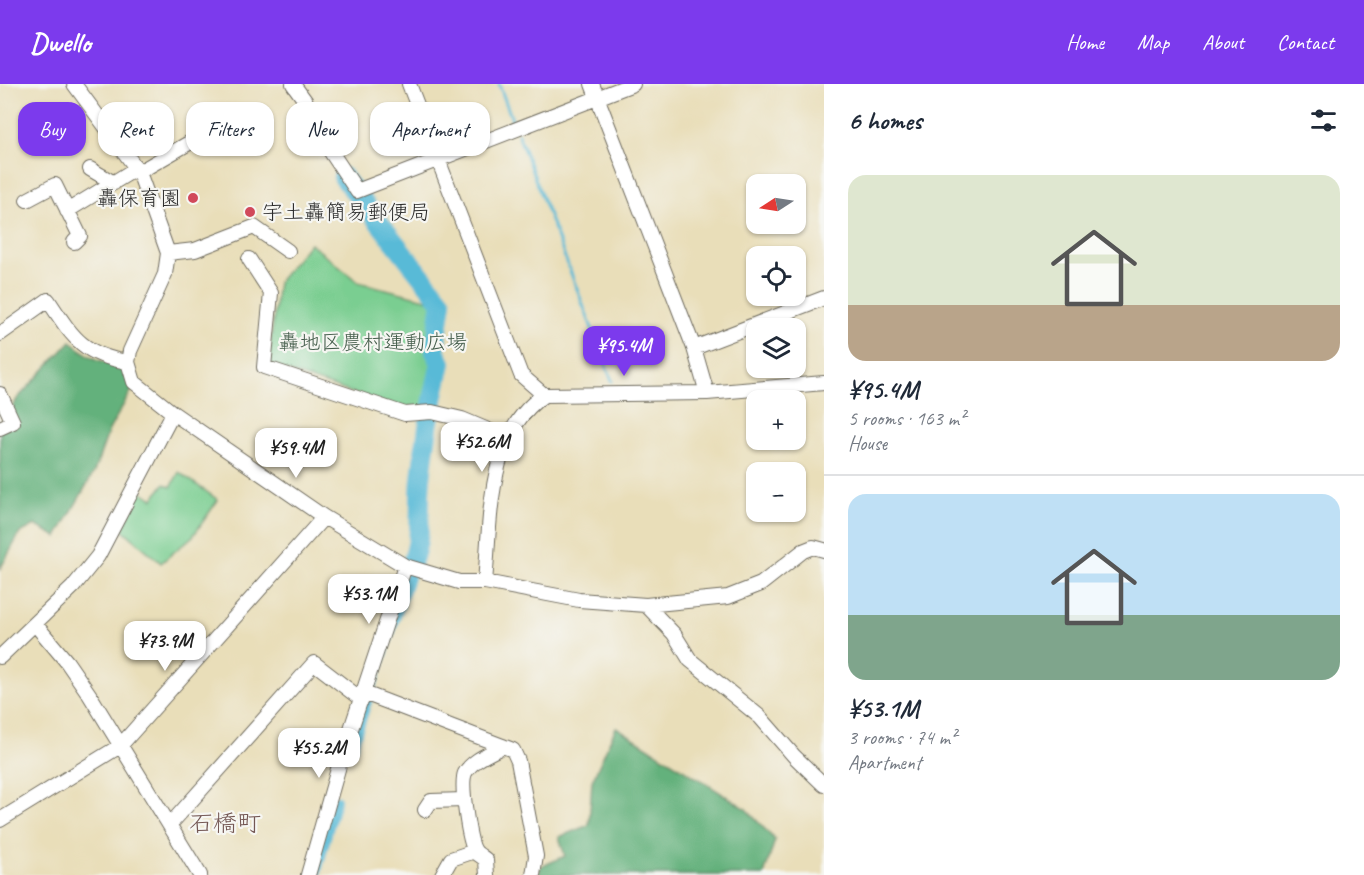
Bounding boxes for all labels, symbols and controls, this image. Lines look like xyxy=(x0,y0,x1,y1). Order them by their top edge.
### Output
text: Dwello xyxy=(30,25,91,60)
text: Home xyxy=(1066,29,1104,55)
text: Map xyxy=(1137,29,1169,55)
text: About xyxy=(1202,29,1244,55)
text: Contact xyxy=(1277,29,1334,55)
chip: Buy xyxy=(18,102,86,156)
chip: Rent xyxy=(98,102,174,156)
chip: Filters xyxy=(186,102,274,156)
chip: New xyxy=(286,102,358,156)
chip: Apartment xyxy=(370,102,490,156)
text: 6 homes xyxy=(848,104,922,137)
icon: filters xyxy=(1307,104,1340,137)
north arrow xyxy=(746,174,806,234)
map controls xyxy=(746,174,806,522)
place label: 轟保育園 xyxy=(97,185,181,211)
marker: 轟保育園 xyxy=(186,191,200,205)
place label: 宇土轟簡易郵便局 xyxy=(262,199,430,225)
marker: 宇土轟簡易郵便局 xyxy=(243,205,257,219)
icon: home xyxy=(1040,214,1148,322)
button: locate xyxy=(746,246,806,306)
button: layers xyxy=(746,318,806,378)
pin: ¥95.4M xyxy=(575,326,673,377)
park label: 轟地区農村運動広場 xyxy=(279,329,468,355)
text: ¥95.4M xyxy=(597,333,651,358)
text: ¥95.4M xyxy=(848,373,918,406)
button: + xyxy=(746,390,806,450)
text: 5 rooms · 163 m² xyxy=(848,406,965,431)
pin: ¥52.6M xyxy=(433,422,531,473)
pin: ¥59.4M xyxy=(247,428,345,479)
text: ¥52.6M xyxy=(455,429,509,454)
text: House xyxy=(848,431,887,456)
text: ¥59.4M xyxy=(269,435,323,460)
button: − xyxy=(746,462,806,522)
icon: home xyxy=(1040,533,1148,641)
pin: ¥53.1M xyxy=(320,574,418,625)
text: ¥53.1M xyxy=(342,581,396,606)
pin: ¥73.9M xyxy=(116,621,214,672)
text: ¥73.9M xyxy=(138,628,192,653)
text: ¥53.1M xyxy=(848,692,919,725)
text: 3 rooms · 74 m² xyxy=(848,725,956,750)
pin: ¥55.2M xyxy=(270,728,368,779)
text: ¥55.2M xyxy=(292,735,346,760)
text: Apartment xyxy=(848,750,921,775)
district label: 石橋町 xyxy=(189,808,261,838)

